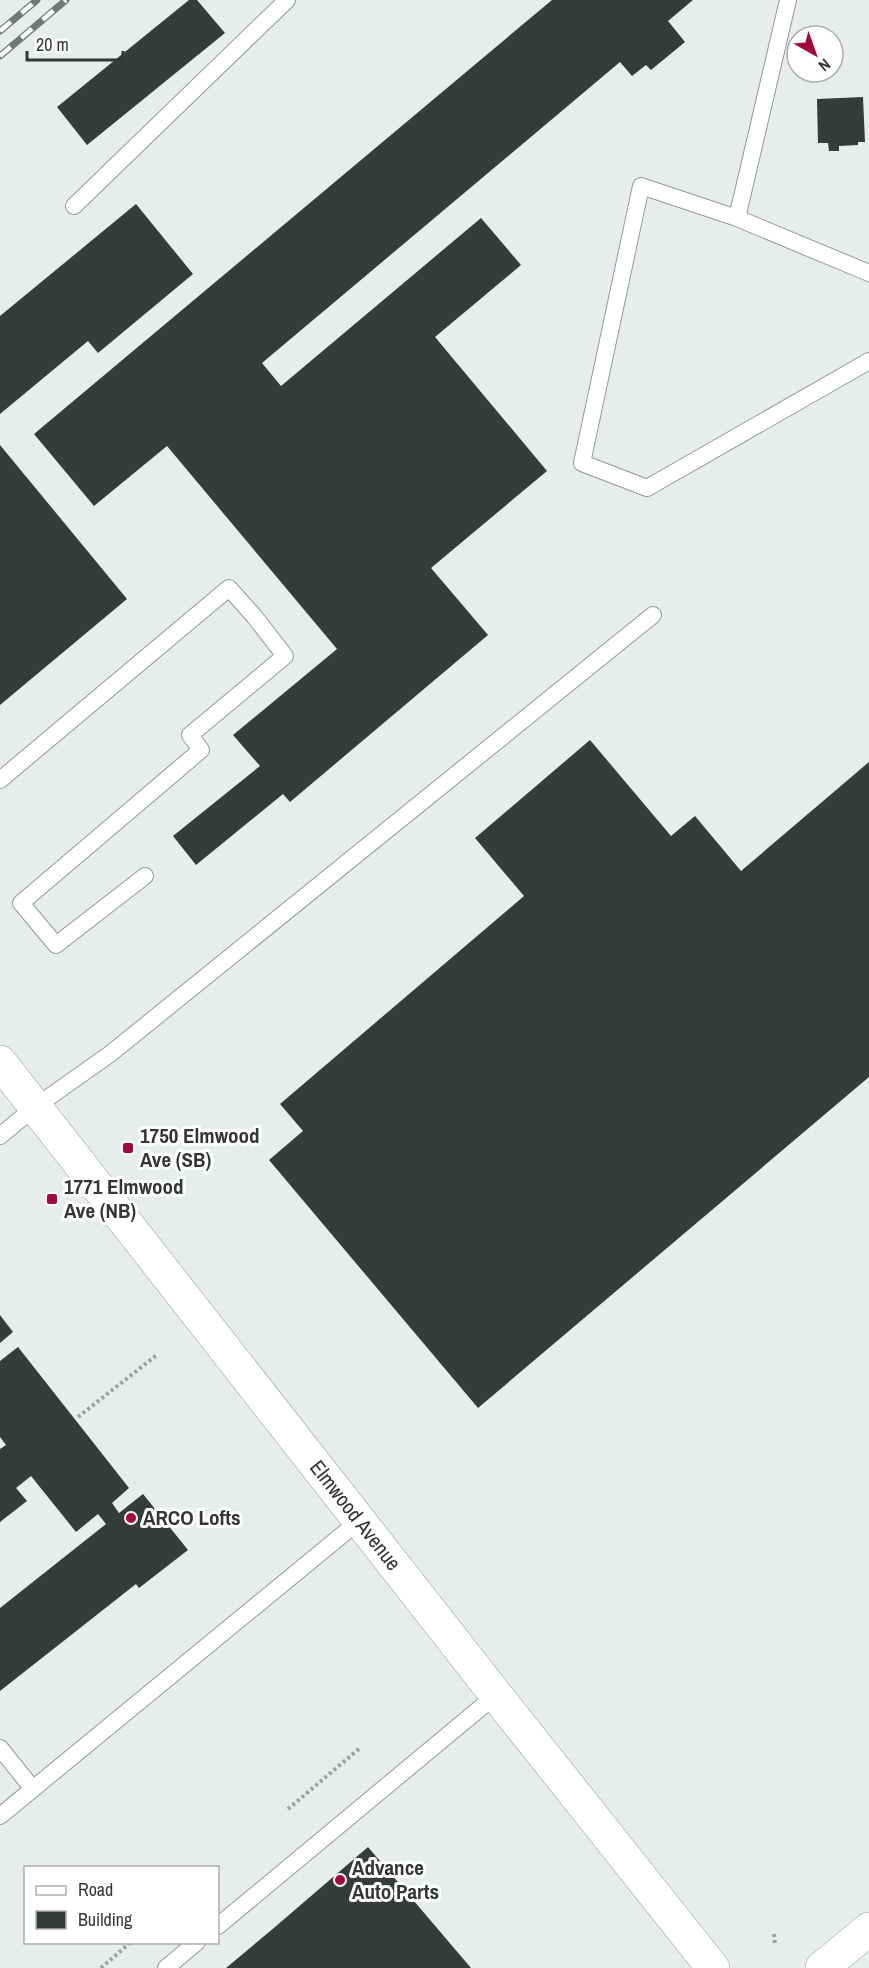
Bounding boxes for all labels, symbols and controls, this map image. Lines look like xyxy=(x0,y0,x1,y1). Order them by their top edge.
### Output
scale bar xyxy=(27,24,123,62)
north arrow xyxy=(785,24,845,84)
text: 20 m xyxy=(36,32,69,57)
text: N xyxy=(814,54,835,77)
place label: 1750 Elmwood Ave (SB) xyxy=(140,1121,260,1174)
marker: 1750 Elmwood Ave (SB) xyxy=(121,1141,135,1155)
place label: 1771 Elmwood Ave (NB) xyxy=(64,1172,184,1225)
marker: 1771 Elmwood Ave (NB) xyxy=(45,1192,59,1206)
street label: Elmwood Avenue xyxy=(303,1454,408,1576)
place label: ARCO Lofts xyxy=(143,1503,241,1532)
marker: ARCO Lofts xyxy=(124,1511,138,1525)
place label: Advance Auto Parts xyxy=(352,1853,439,1906)
legend xyxy=(24,1866,219,1944)
marker: Advance Auto Parts xyxy=(333,1873,347,1887)
text: Road xyxy=(78,1877,113,1902)
text: Building xyxy=(78,1907,133,1932)

